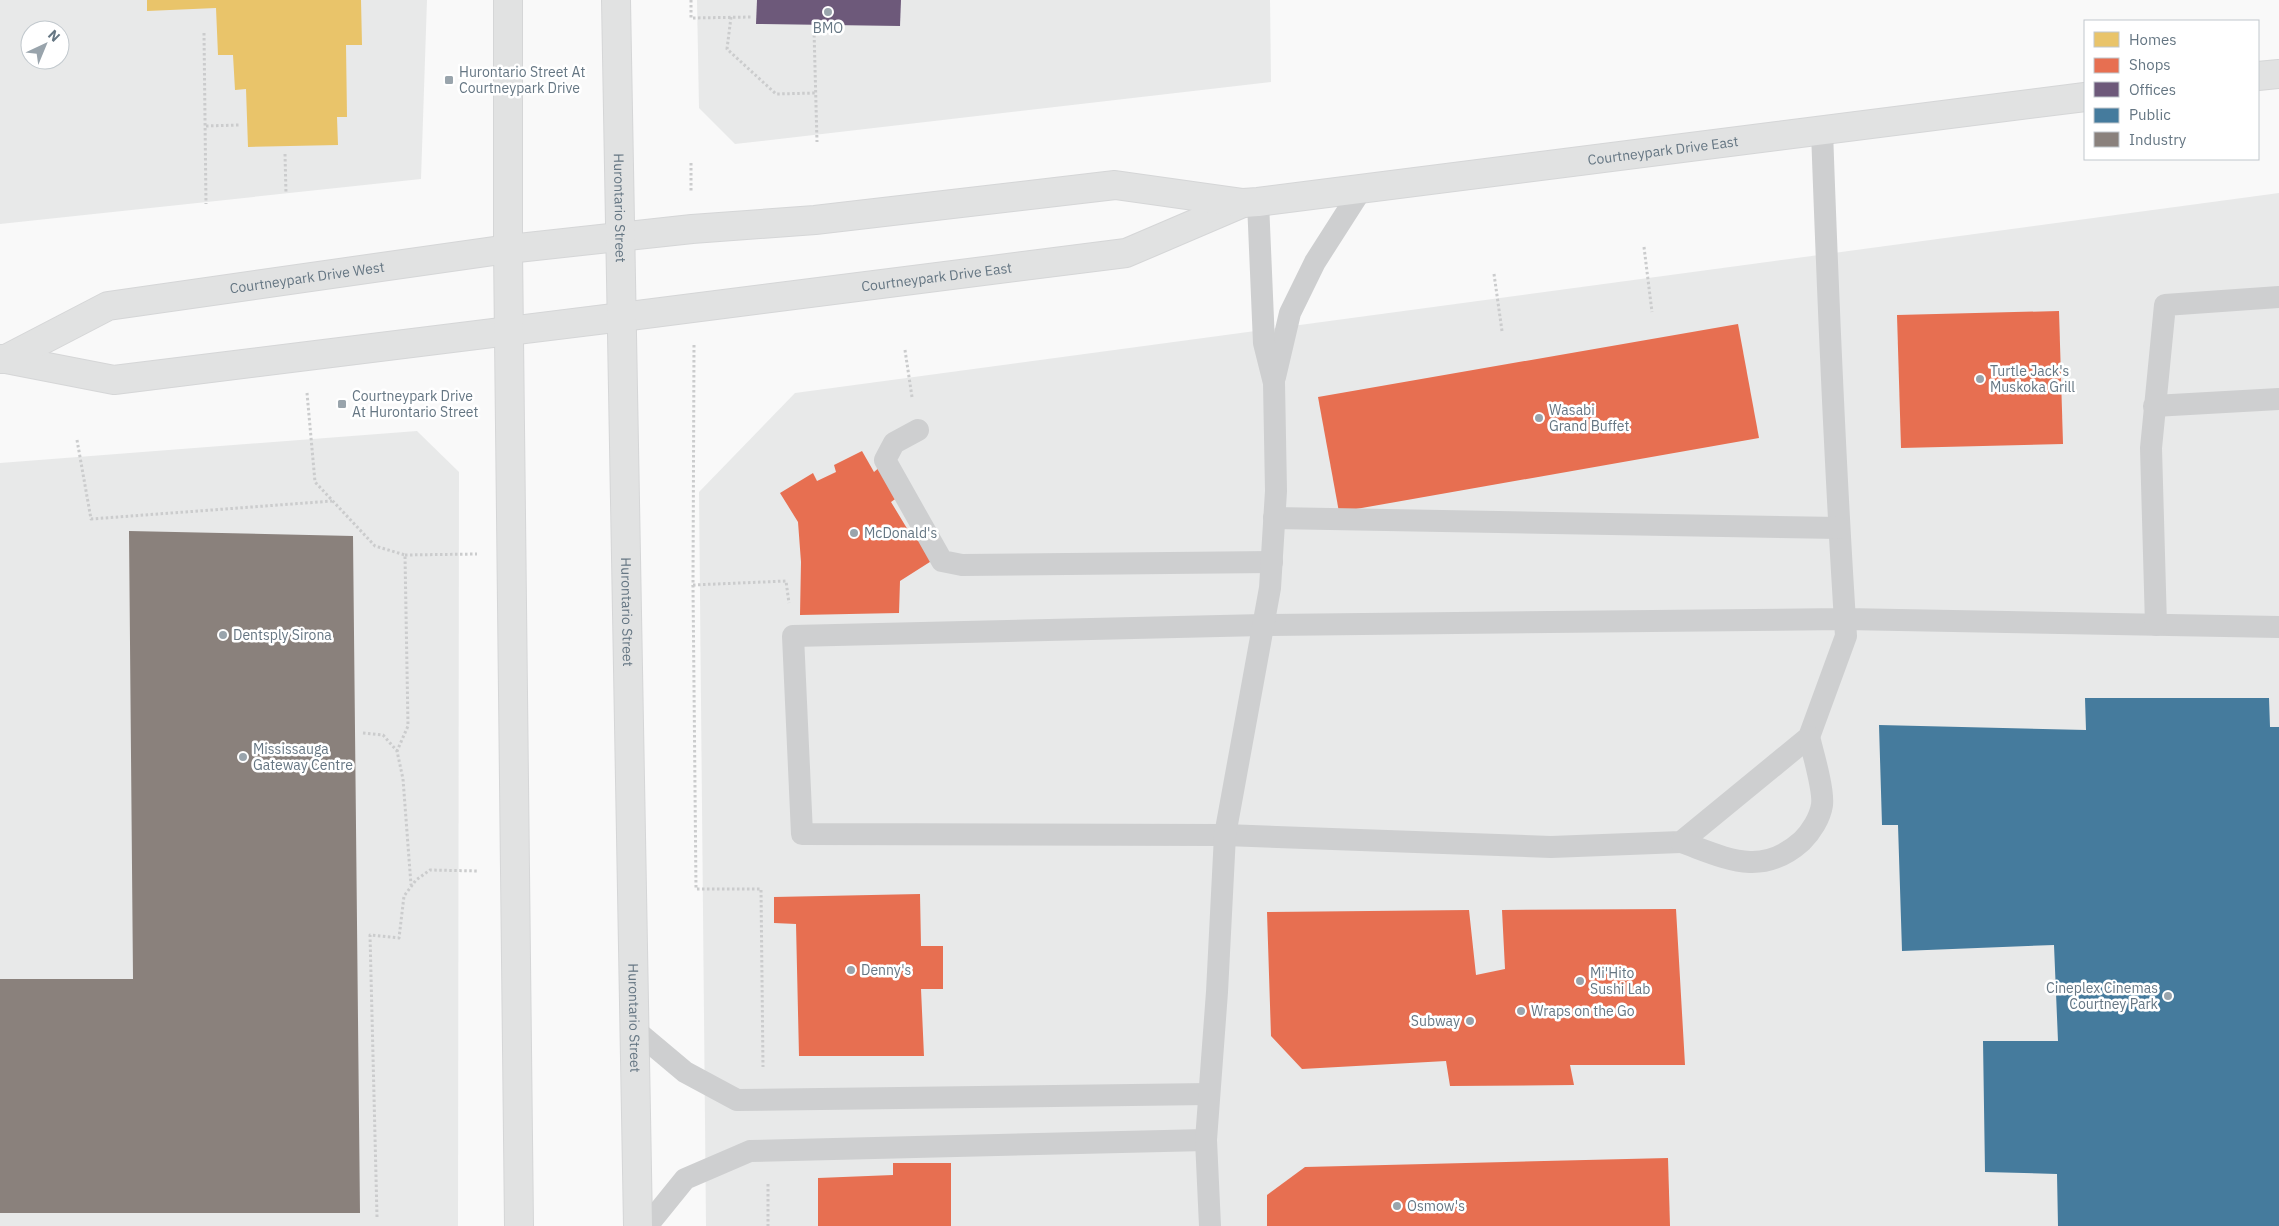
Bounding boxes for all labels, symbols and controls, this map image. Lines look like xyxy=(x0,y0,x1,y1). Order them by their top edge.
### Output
marker: BMO xyxy=(822,6,834,18)
place label: BMO xyxy=(813,19,843,37)
north arrow xyxy=(20,20,70,70)
legend xyxy=(2084,20,2259,160)
text: N xyxy=(44,26,64,46)
text: Homes xyxy=(2129,30,2177,49)
text: Shops xyxy=(2129,55,2171,74)
place label: Hurontario Street At Courtneypark Drive xyxy=(459,63,586,97)
marker: Hurontario Street At Courtneypark Drive xyxy=(443,74,455,86)
text: Offices xyxy=(2129,80,2176,99)
text: Public xyxy=(2129,105,2171,124)
text: Industry xyxy=(2129,130,2187,149)
street label: Courtneypark Drive East xyxy=(1587,132,1740,169)
street label: Hurontario Street xyxy=(610,153,630,263)
street label: Courtneypark Drive West xyxy=(229,258,386,298)
street label: Courtneypark Drive East xyxy=(860,259,1013,296)
place label: Turtle Jack's Muskoka Grill xyxy=(1990,362,2075,396)
marker: Turtle Jack's Muskoka Grill xyxy=(1974,373,1986,385)
place label: Courtneypark Drive At Hurontario Street xyxy=(352,387,479,421)
marker: Courtneypark Drive At Hurontario Street xyxy=(336,398,348,410)
place label: Wasabi Grand Buffet xyxy=(1549,401,1629,435)
marker: Wasabi Grand Buffet xyxy=(1533,412,1545,424)
place label: McDonald's xyxy=(864,524,937,542)
marker: McDonald's xyxy=(848,527,860,539)
street label: Hurontario Street xyxy=(617,557,637,667)
place label: Dentsply Sirona xyxy=(233,626,332,644)
marker: Dentsply Sirona xyxy=(217,629,229,641)
place label: Mississauga Gateway Centre xyxy=(253,740,353,774)
marker: Mississauga Gateway Centre xyxy=(237,751,249,763)
place label: Denny's xyxy=(861,961,912,979)
street label: Hurontario Street xyxy=(624,963,644,1073)
marker: Denny's xyxy=(845,964,857,976)
place label: Mi'Hito Sushi Lab xyxy=(1590,964,1650,998)
marker: Mi'Hito Sushi Lab xyxy=(1574,975,1586,987)
place label: Cineplex Cinemas Courtney Park xyxy=(2046,979,2159,1013)
marker: Cineplex Cinemas Courtney Park xyxy=(2162,990,2174,1002)
place label: Wraps on the Go xyxy=(1531,1002,1635,1020)
marker: Wraps on the Go xyxy=(1515,1005,1527,1017)
place label: Subway xyxy=(1411,1012,1460,1030)
marker: Subway xyxy=(1464,1015,1476,1027)
place label: Osmow's xyxy=(1407,1197,1465,1215)
marker: Osmow's xyxy=(1391,1200,1403,1212)

